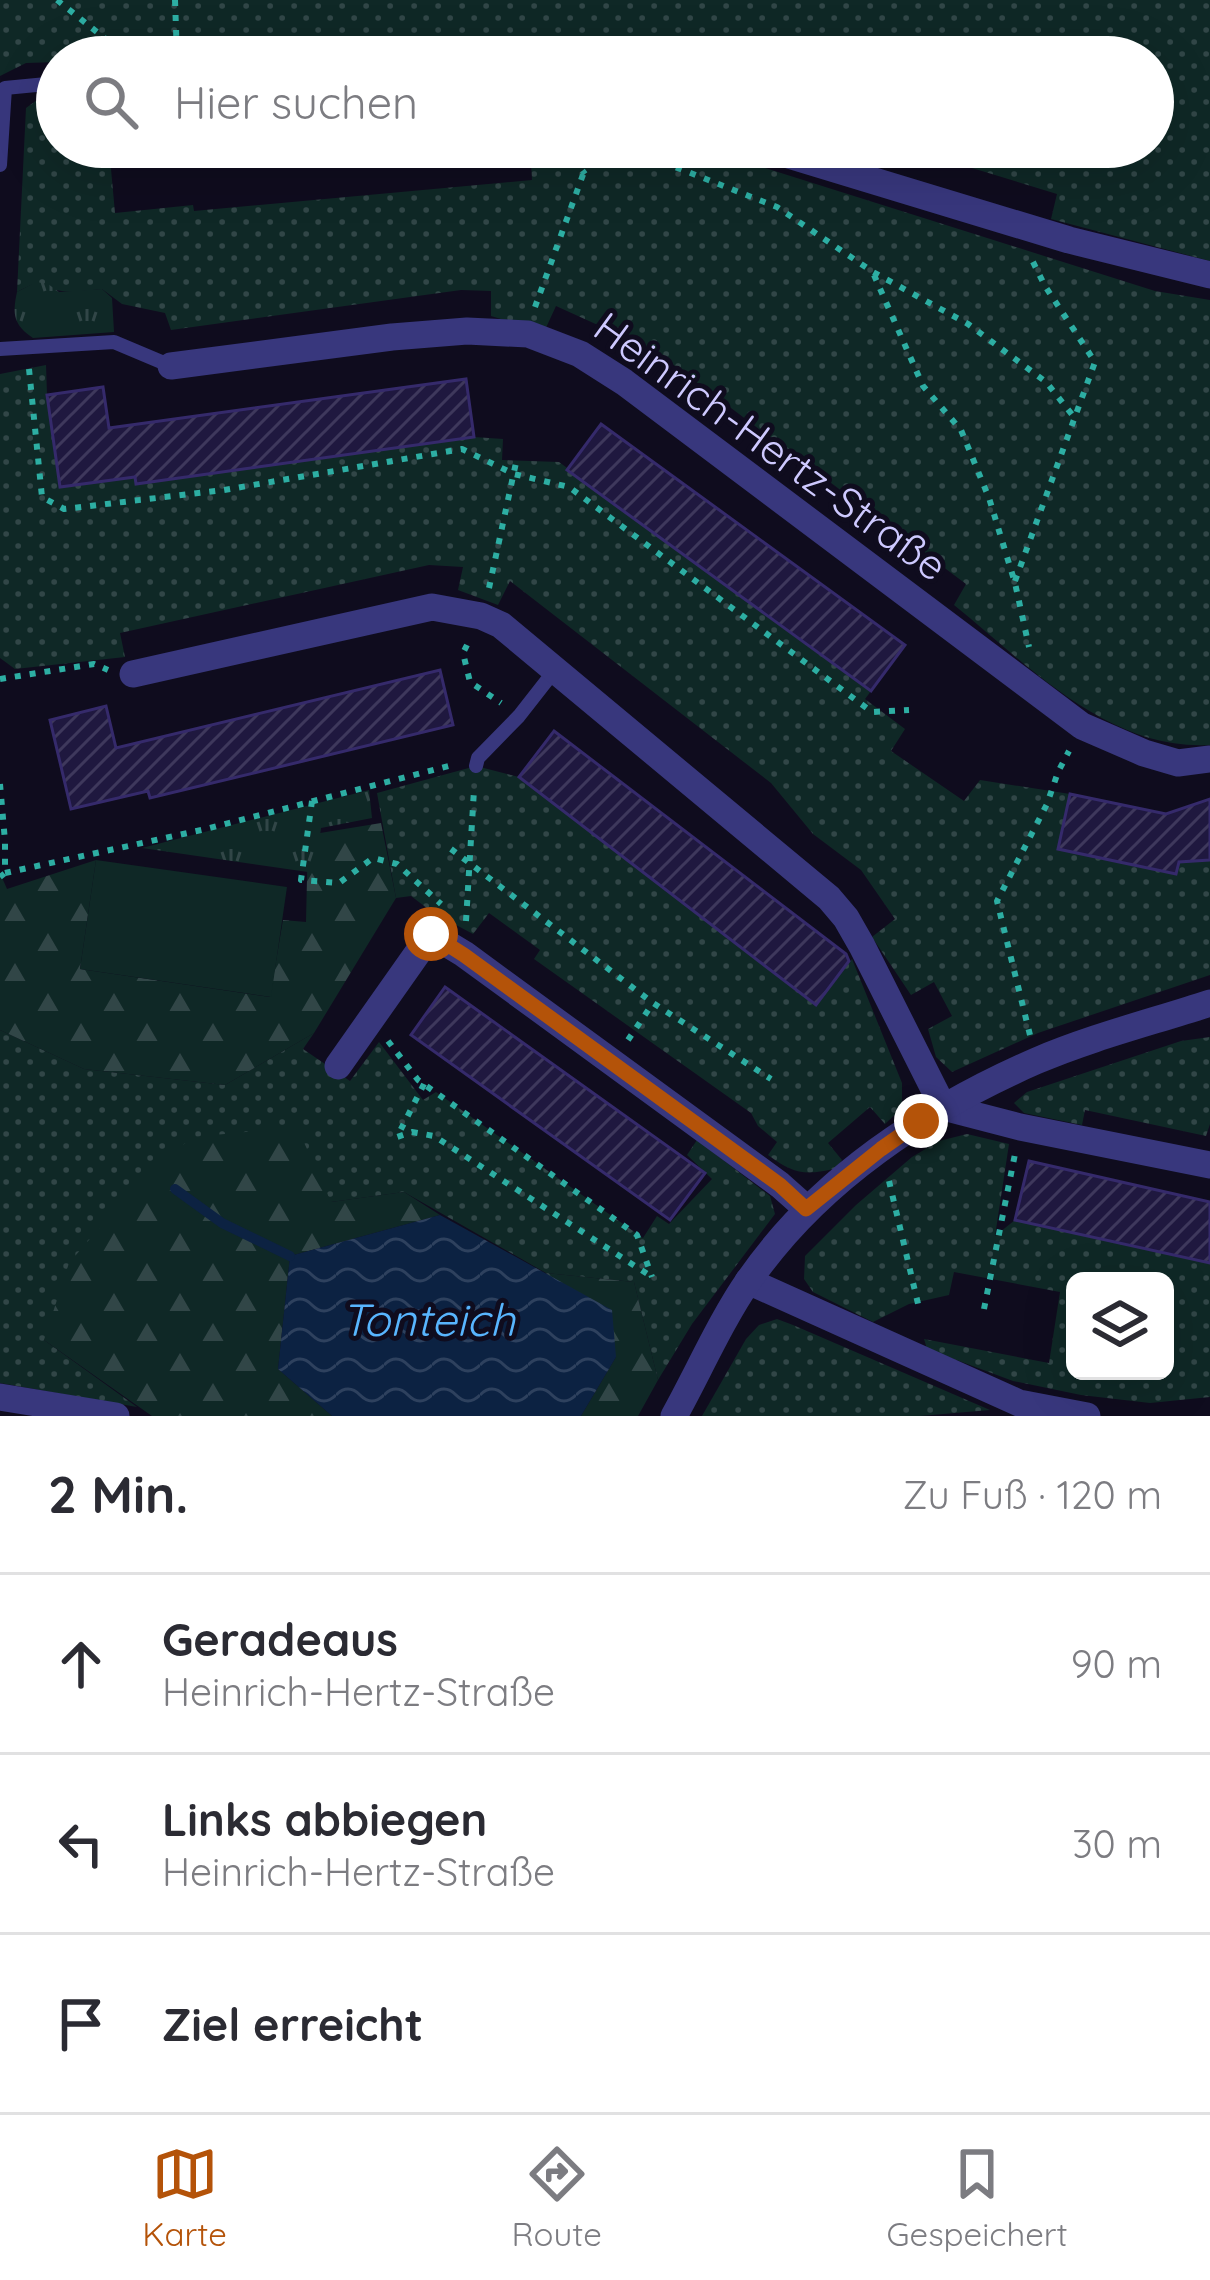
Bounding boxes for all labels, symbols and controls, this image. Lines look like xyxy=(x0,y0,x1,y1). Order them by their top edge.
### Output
search box xyxy=(36,36,1174,168)
icon: search xyxy=(78,69,144,135)
text: Hier suchen xyxy=(174,74,418,130)
street label: Heinrich-Hertz-Straße xyxy=(584,300,958,592)
route start xyxy=(404,907,458,961)
route end xyxy=(894,1094,948,1148)
map controls xyxy=(1066,1272,1174,1380)
button: layers xyxy=(1066,1272,1174,1380)
water label: Tonteich xyxy=(341,1291,516,1347)
text: 2 Min. xyxy=(48,1462,188,1526)
text: Zu Fuß · 120 m xyxy=(903,1470,1162,1519)
text: Geradeaus xyxy=(162,1611,398,1667)
icon: ahead xyxy=(48,1631,114,1697)
text: 90 m xyxy=(1071,1639,1162,1688)
text: Heinrich-Hertz-Straße xyxy=(162,1667,555,1716)
text: Links abbiegen xyxy=(162,1791,487,1847)
icon: left xyxy=(48,1811,114,1877)
text: 30 m xyxy=(1072,1819,1162,1868)
text: Heinrich-Hertz-Straße xyxy=(162,1847,555,1896)
icon: arrive xyxy=(48,1991,114,2057)
text: Ziel erreicht xyxy=(162,1996,423,2052)
tab: Karte xyxy=(142,2141,227,2254)
tab: Route xyxy=(512,2141,602,2254)
tab: Gespeichert xyxy=(887,2141,1068,2254)

